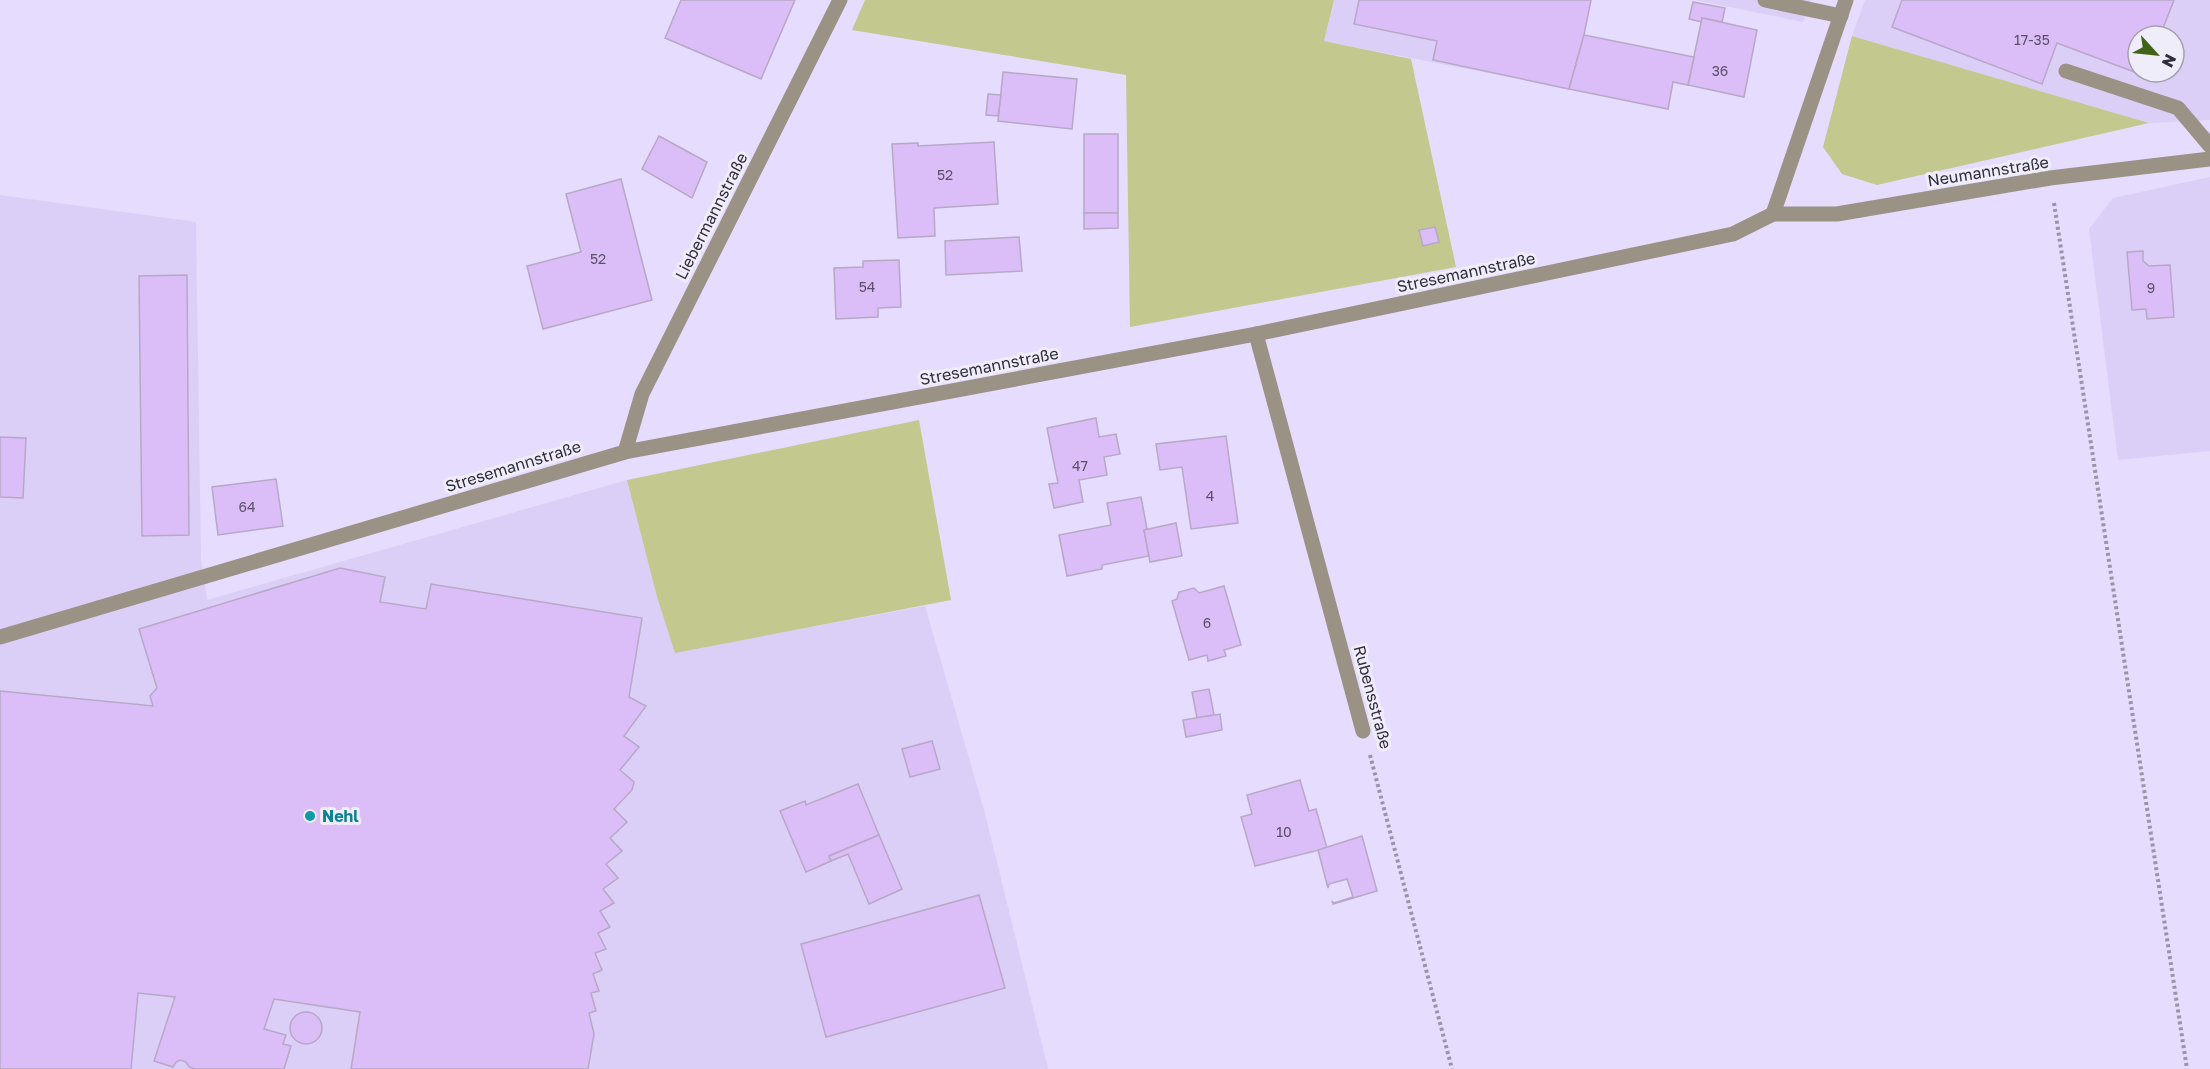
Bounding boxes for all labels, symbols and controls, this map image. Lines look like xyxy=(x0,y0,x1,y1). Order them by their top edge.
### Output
north arrow xyxy=(2126,24,2186,84)
house number: 17-35 xyxy=(2014,31,2050,48)
text: N xyxy=(2158,51,2181,71)
house number: 36 xyxy=(1712,62,1728,79)
street label: Liebermannstraße xyxy=(670,149,752,283)
street label: Neumannstraße xyxy=(1926,152,2050,190)
house number: 52 xyxy=(937,166,953,183)
street label: Stresemannstraße xyxy=(1395,248,1537,296)
house number: 52 xyxy=(590,250,606,267)
house number: 54 xyxy=(859,278,875,295)
house number: 9 xyxy=(2147,279,2155,296)
street label: Stresemannstraße xyxy=(918,343,1060,389)
street label: Stresemannstraße xyxy=(443,436,583,496)
house number: 47 xyxy=(1072,457,1088,474)
house number: 4 xyxy=(1206,487,1214,504)
house number: 64 xyxy=(238,498,256,515)
house number: 6 xyxy=(1203,614,1211,631)
street label: Rubensstraße xyxy=(1350,643,1396,751)
place label: Nehl xyxy=(322,806,359,826)
marker: Nehl xyxy=(303,809,317,823)
house number: 10 xyxy=(1276,823,1292,840)

